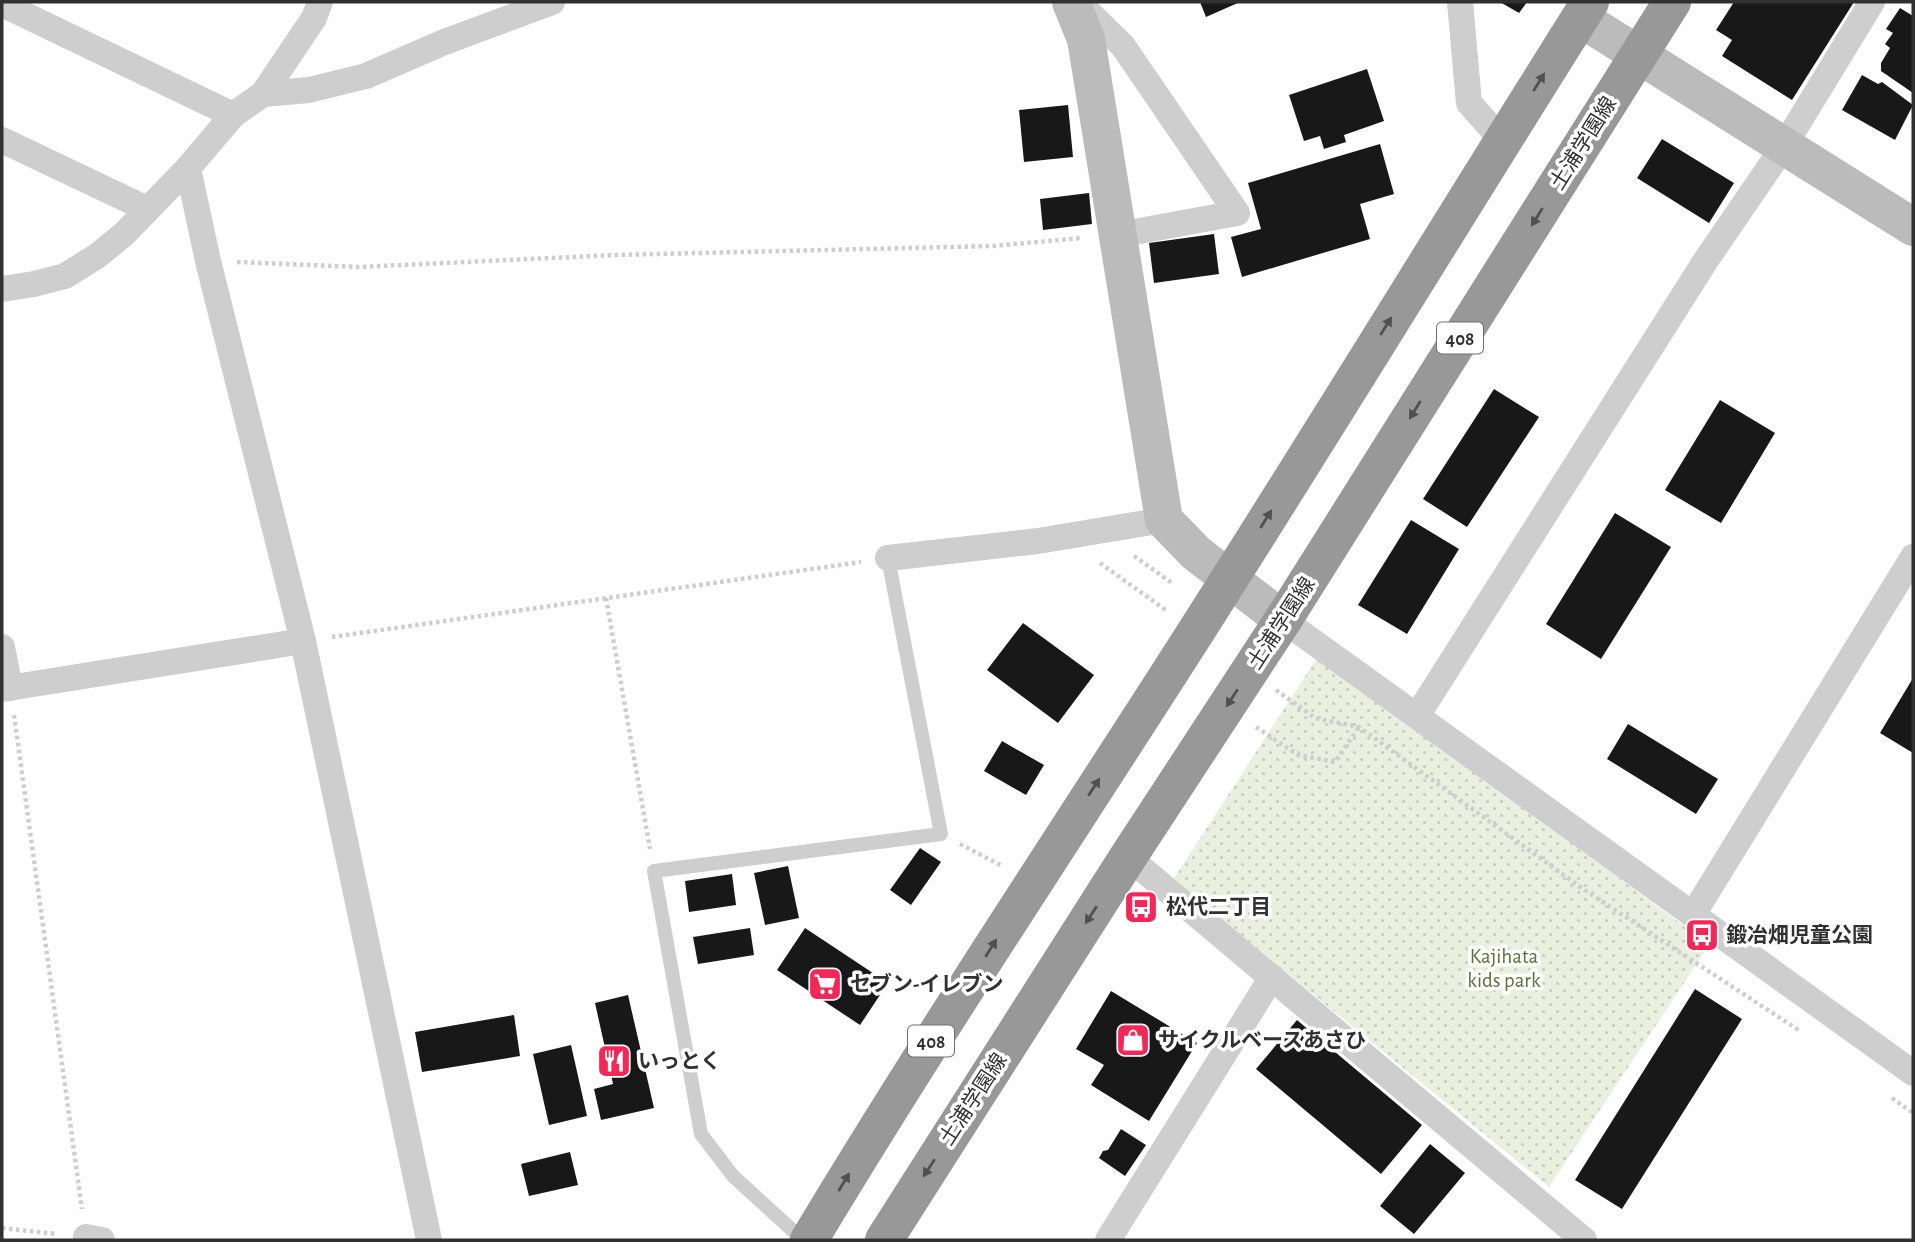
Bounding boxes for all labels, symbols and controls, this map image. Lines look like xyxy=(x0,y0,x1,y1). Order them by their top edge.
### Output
one-way arrow xyxy=(1532,72,1545,92)
street label: 土浦学園線 xyxy=(1546,93,1620,193)
one-way arrow xyxy=(1530,208,1543,227)
one-way arrow xyxy=(1380,316,1393,336)
road number: 408 xyxy=(1437,322,1483,354)
one-way arrow xyxy=(1409,400,1422,419)
one-way arrow xyxy=(1260,510,1273,529)
street label: 土浦学園線 xyxy=(1243,573,1319,673)
one-way arrow xyxy=(1225,689,1239,707)
one-way arrow xyxy=(1087,778,1101,796)
bus stop icon: 松代二丁目 xyxy=(1122,888,1160,926)
place label: 松代二丁目 xyxy=(1166,895,1271,918)
one-way arrow xyxy=(1085,905,1098,924)
bus stop icon: 鍛冶畑児童公園 xyxy=(1683,916,1721,954)
place label: 鍛冶畑児童公園 xyxy=(1726,923,1873,946)
one-way arrow xyxy=(984,938,997,957)
park label: Kajihata kids park xyxy=(1467,946,1541,991)
supermarket icon: セブン-イレブン xyxy=(806,965,844,1003)
place label: セブン-イレブン xyxy=(850,972,1003,995)
shop icon: サイクルベースあさひ xyxy=(1114,1021,1152,1059)
road number: 408 xyxy=(908,1026,954,1056)
place label: サイクルベースあさひ xyxy=(1158,1029,1366,1051)
restaurant icon: いっとく xyxy=(595,1042,633,1080)
street label: 土浦学園線 xyxy=(935,1049,1011,1149)
place label: いっとく xyxy=(638,1050,721,1072)
one-way arrow xyxy=(922,1158,935,1178)
one-way arrow xyxy=(837,1172,850,1191)

